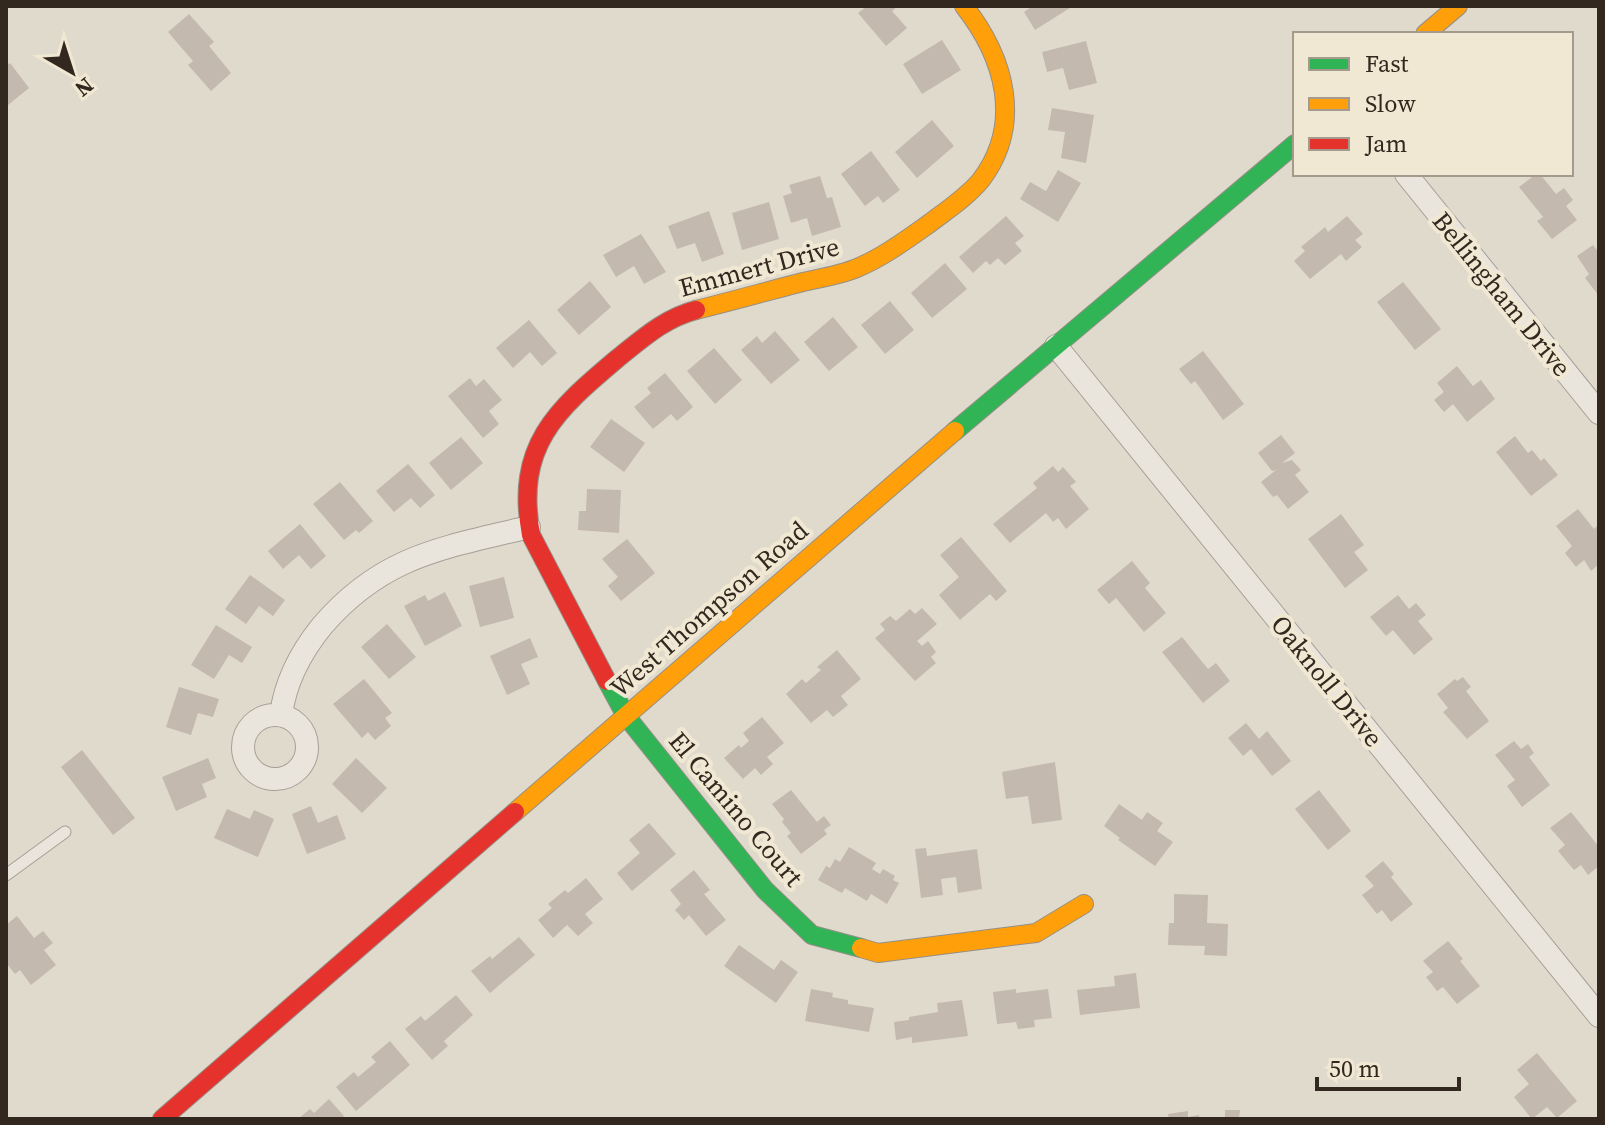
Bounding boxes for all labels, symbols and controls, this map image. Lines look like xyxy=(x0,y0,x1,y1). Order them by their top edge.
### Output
north arrow xyxy=(32,32,112,112)
legend xyxy=(1293,32,1573,176)
text: Fast xyxy=(1365,47,1409,80)
text: N xyxy=(69,71,100,104)
text: Slow xyxy=(1365,87,1416,120)
text: Jam xyxy=(1364,127,1407,160)
street label: Bellingham Drive xyxy=(1424,204,1580,384)
street label: Emmert Drive xyxy=(675,228,843,306)
street label: West Thompson Road xyxy=(602,513,816,705)
street label: Oaknoll Drive xyxy=(1263,608,1391,754)
street label: El Camino Court xyxy=(661,724,812,894)
scale bar xyxy=(1317,1041,1459,1091)
text: 50 m xyxy=(1329,1052,1380,1085)

